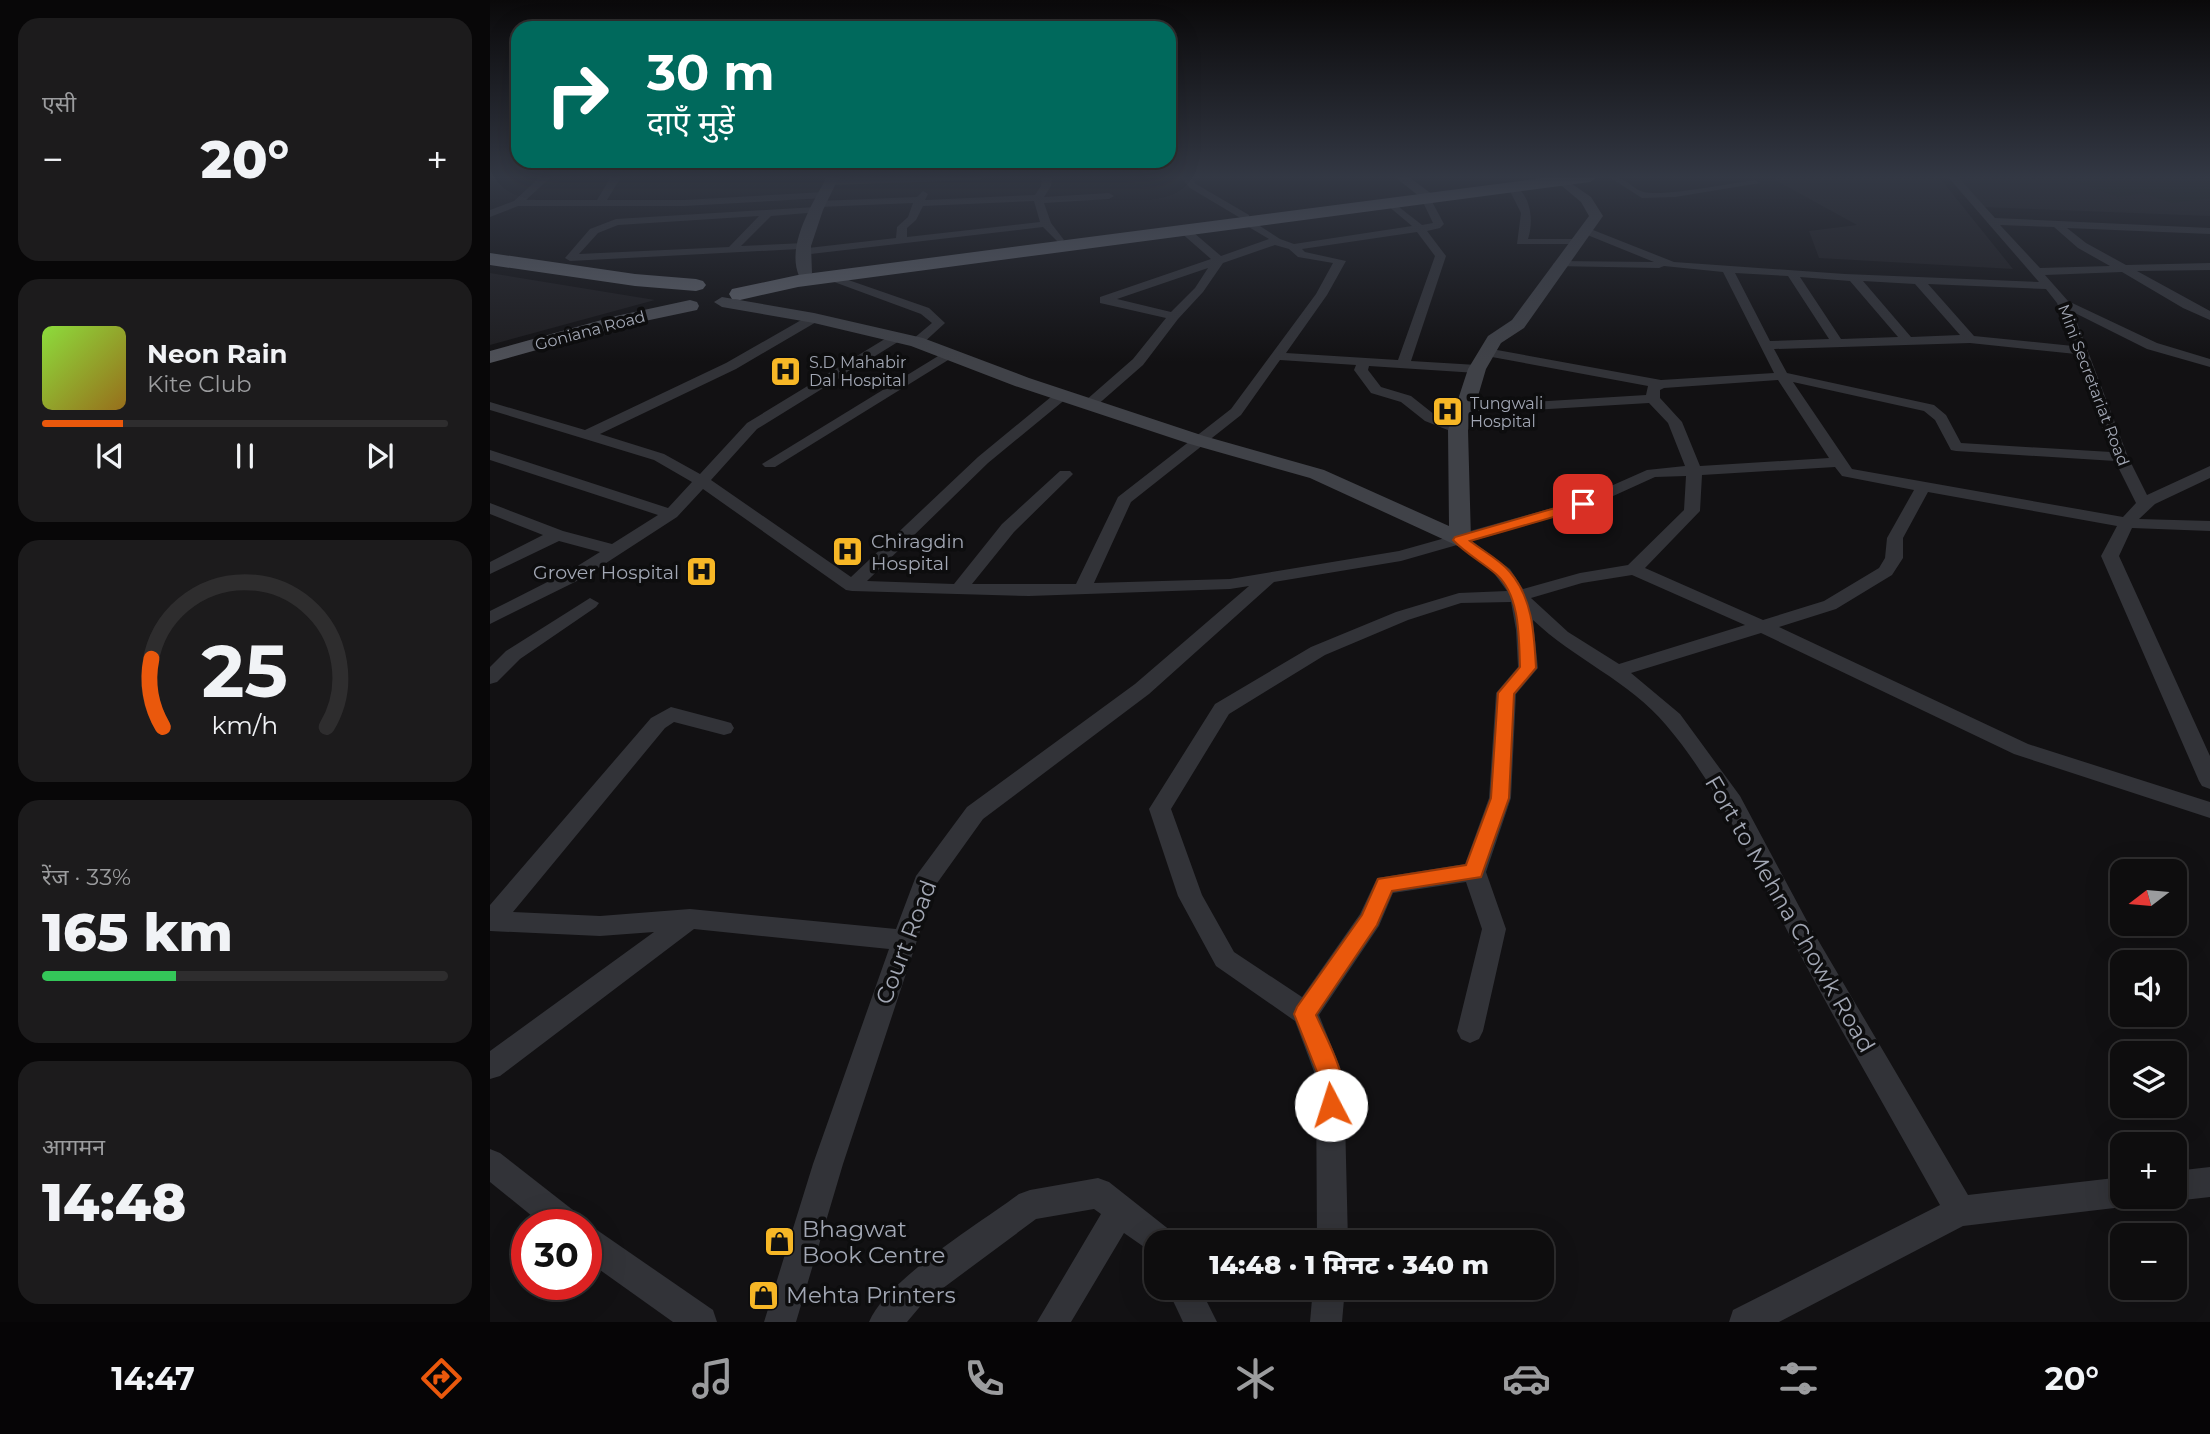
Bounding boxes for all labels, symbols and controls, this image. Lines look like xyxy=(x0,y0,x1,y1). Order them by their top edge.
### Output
text: 30 m xyxy=(647,43,775,102)
icon: right xyxy=(532,49,623,140)
text: एसी xyxy=(42,90,76,118)
text: दाएँ मुड़ें xyxy=(647,103,735,142)
text: 20° xyxy=(201,128,289,191)
text: − xyxy=(42,136,64,183)
text: + xyxy=(426,136,448,183)
street label: Mini Secretariat Road xyxy=(2054,302,2133,469)
street label: Goniana Road xyxy=(533,307,647,354)
text: Neon Rain xyxy=(147,338,288,370)
place label: S.D Mahabir Dal Hospital xyxy=(809,353,907,390)
hospital icon: S.D Mahabir Dal Hospital xyxy=(769,354,803,388)
text: Kite Club xyxy=(147,370,252,398)
place label: Tungwali Hospital xyxy=(1470,394,1543,431)
hospital icon: Tungwali Hospital xyxy=(1430,395,1464,429)
icon: previous xyxy=(91,437,129,475)
icon: pause xyxy=(226,437,264,475)
icon: next xyxy=(361,437,399,475)
pin xyxy=(1553,474,1613,534)
icon: arrive xyxy=(1564,485,1602,523)
place label: Chiragdin Hospital xyxy=(871,530,964,575)
hospital icon: Chiragdin Hospital xyxy=(831,535,865,569)
hospital icon: Grover Hospital xyxy=(685,555,719,589)
place label: Grover Hospital xyxy=(533,561,679,584)
text: 25 xyxy=(202,627,288,715)
text: km/h xyxy=(212,710,278,740)
street label: Fort to Mehna Chowk Road xyxy=(1699,770,1881,1058)
north arrow xyxy=(2110,859,2188,936)
map controls xyxy=(2110,859,2187,1300)
text: रेंज · 33% xyxy=(42,863,131,891)
street label: Court Road xyxy=(870,876,942,1008)
text: 165 km xyxy=(42,901,233,964)
button: sound xyxy=(2110,950,2187,1027)
button: layers xyxy=(2110,1041,2187,1118)
position arrow xyxy=(1294,1068,1368,1142)
button: + xyxy=(2110,1132,2187,1209)
text: आगमन xyxy=(42,1133,105,1161)
text: 14:48 xyxy=(42,1171,186,1234)
speed limit sign: 30 xyxy=(511,1209,602,1300)
place label: Bhagwat Book Centre xyxy=(802,1215,945,1269)
button: − xyxy=(2110,1223,2187,1300)
shop icon: Bhagwat Book Centre xyxy=(762,1225,796,1259)
text: 14:48 · 1 मिनट · 340 m xyxy=(1209,1249,1489,1281)
shop icon: Mehta Printers xyxy=(746,1278,780,1312)
place label: Mehta Printers xyxy=(786,1281,956,1309)
icon: directions xyxy=(417,1354,466,1403)
icon: music xyxy=(688,1354,737,1403)
icon: phone xyxy=(960,1354,1009,1403)
icon: climate xyxy=(1231,1354,1280,1403)
icon: car xyxy=(1502,1354,1551,1403)
icon: filters xyxy=(1774,1354,1823,1403)
text: 14:47 xyxy=(111,1359,195,1398)
text: 20° xyxy=(2045,1359,2099,1398)

